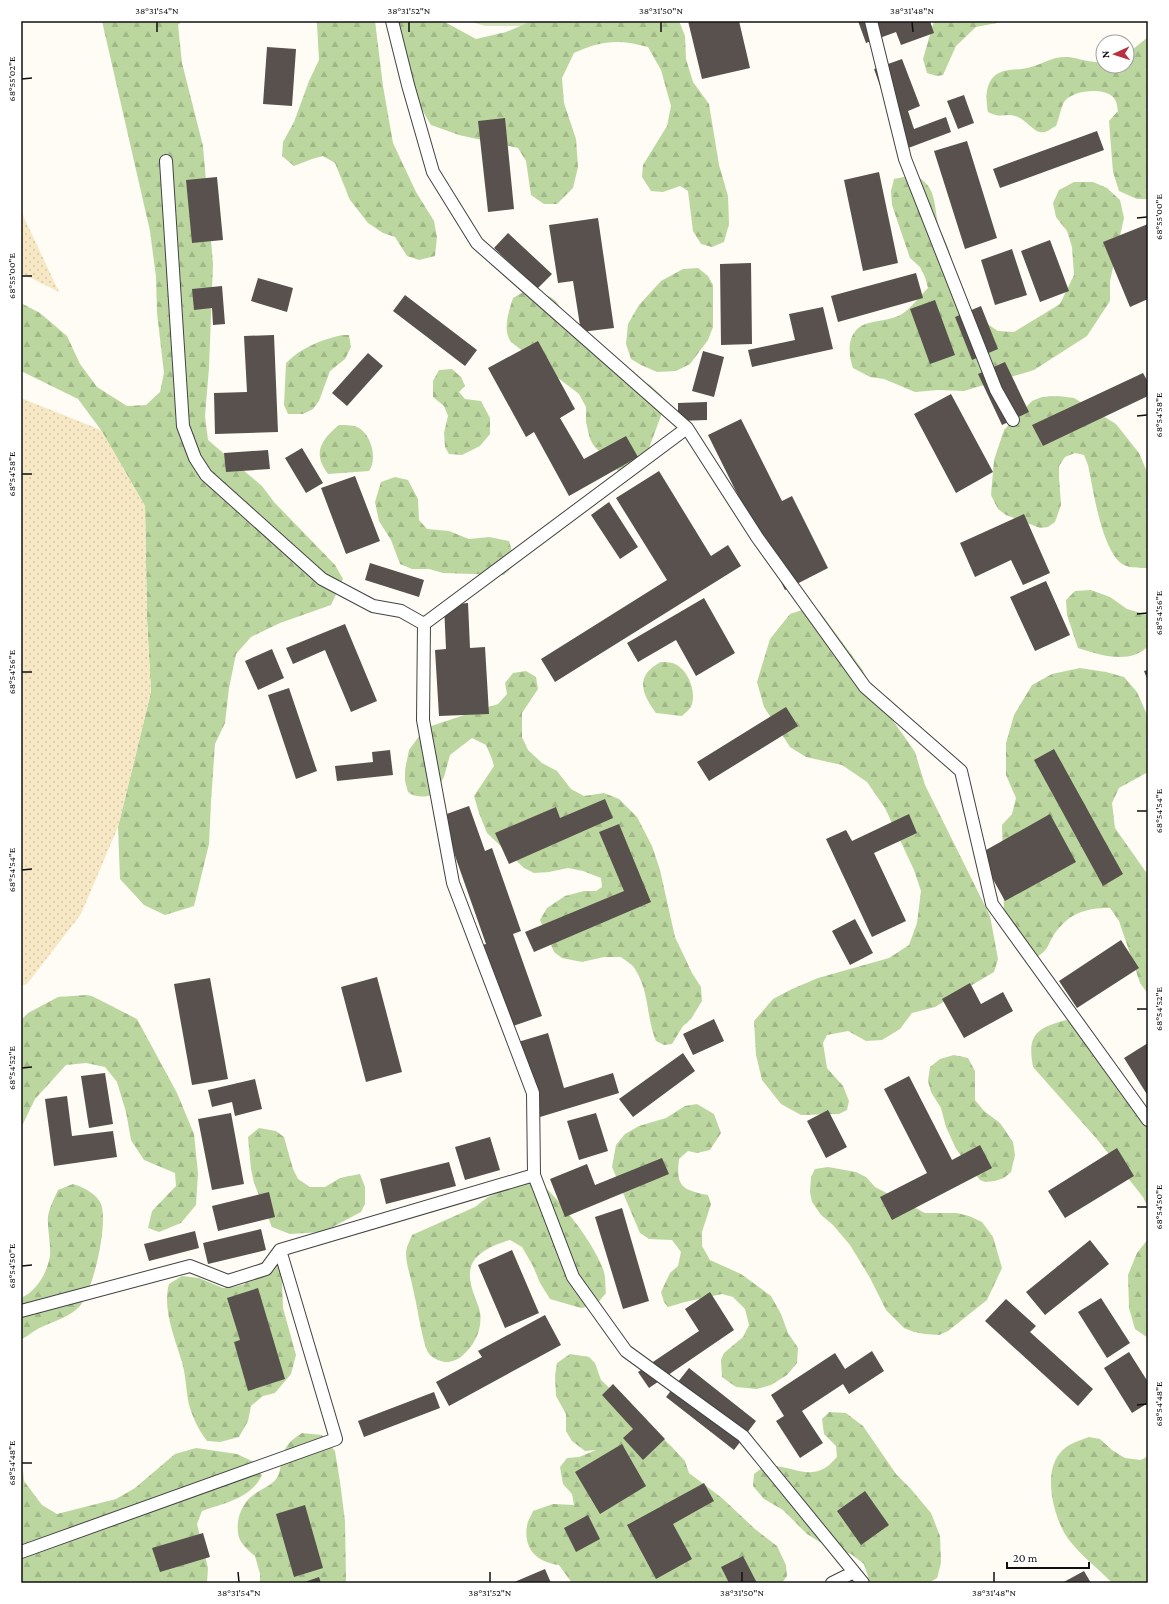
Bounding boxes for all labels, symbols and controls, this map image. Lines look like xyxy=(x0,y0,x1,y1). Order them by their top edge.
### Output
text: 38°31'54"N xyxy=(135,5,179,16)
text: 38°31'52"N xyxy=(388,5,431,16)
text: 38°31'50"N xyxy=(639,5,683,16)
text: 38°31'48"N xyxy=(890,5,934,16)
north arrow xyxy=(1095,34,1135,74)
text: N xyxy=(1099,50,1111,59)
text: 68°55'02"E xyxy=(6,56,17,101)
text: 68°55'00"E xyxy=(1153,194,1164,240)
text: 68°55'00"E xyxy=(6,253,17,299)
text: 68°54'58"E xyxy=(1153,392,1164,437)
text: 68°54'58"E xyxy=(6,451,17,496)
text: 68°54'56"E xyxy=(1153,590,1164,635)
text: 68°54'56"E xyxy=(6,649,17,694)
text: 68°54'54"E xyxy=(1153,788,1164,833)
text: 68°54'54"E xyxy=(6,847,17,892)
text: 68°54'52"E xyxy=(1153,986,1164,1031)
text: 68°54'52"E xyxy=(6,1045,17,1090)
text: 68°54'50"E xyxy=(1153,1184,1164,1230)
text: 68°54'50"E xyxy=(6,1243,17,1289)
text: 68°54'48"E xyxy=(1153,1381,1164,1427)
text: 68°54'48"E xyxy=(6,1440,17,1486)
scale bar xyxy=(1007,1544,1089,1570)
text: 20 m xyxy=(1013,1551,1038,1565)
text: 38°31'54"N xyxy=(217,1587,261,1598)
text: 38°31'52"N xyxy=(469,1587,512,1598)
text: 38°31'50"N xyxy=(720,1587,764,1598)
text: 38°31'48"N xyxy=(972,1587,1016,1598)

